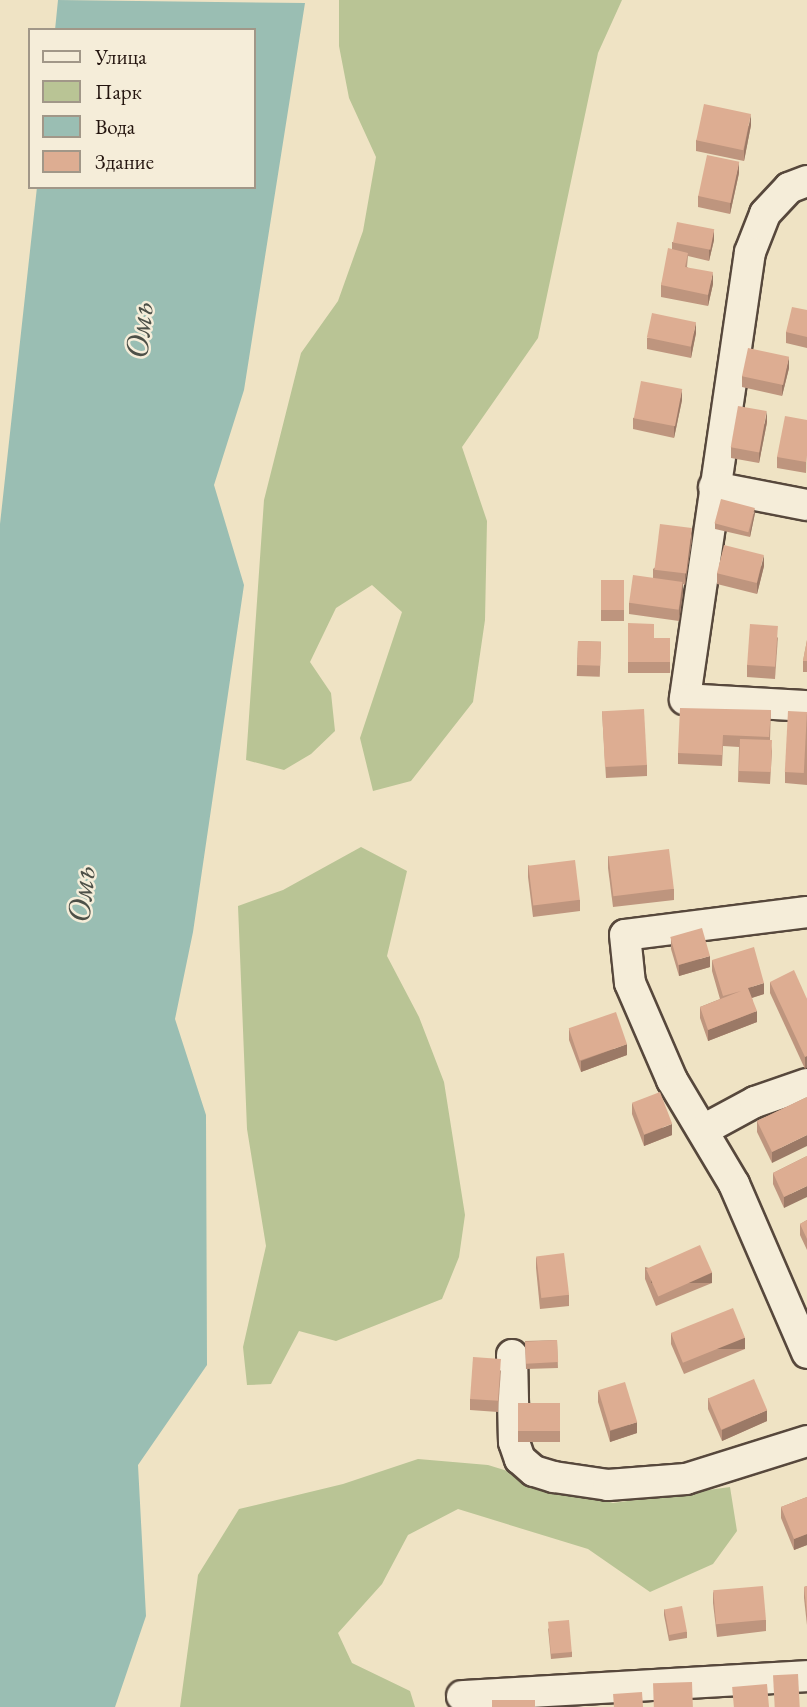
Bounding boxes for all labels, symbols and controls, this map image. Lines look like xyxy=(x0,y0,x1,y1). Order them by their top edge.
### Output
legend xyxy=(28,28,256,189)
text: Улица xyxy=(95,43,147,70)
text: Парк xyxy=(95,78,142,105)
text: Вода xyxy=(95,113,135,140)
text: Здание xyxy=(95,148,154,175)
water label: Омь xyxy=(116,300,162,360)
water label: Омь xyxy=(58,864,104,924)

